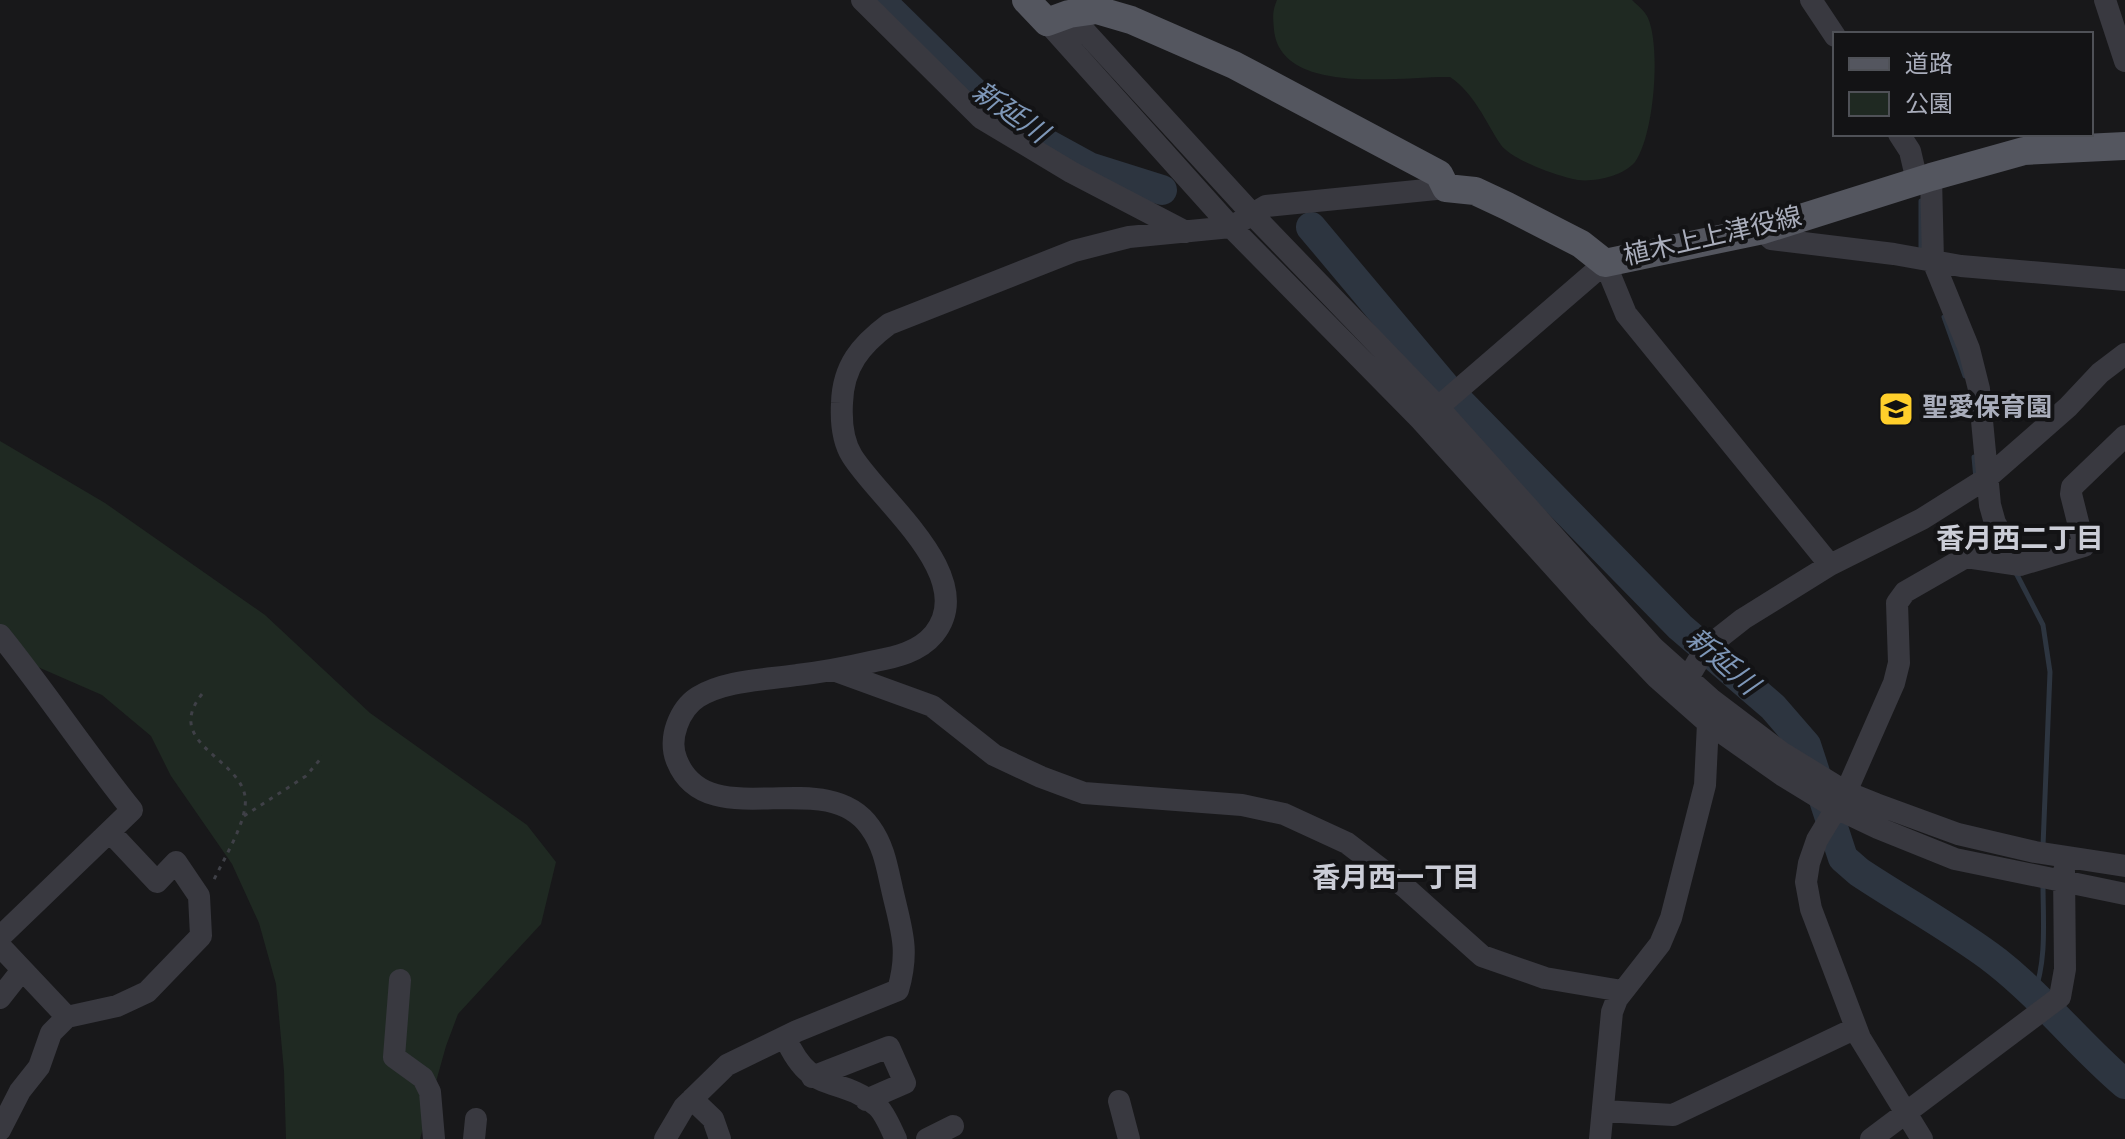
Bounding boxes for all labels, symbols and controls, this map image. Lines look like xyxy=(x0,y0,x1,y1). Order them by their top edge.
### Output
legend xyxy=(1833,32,2093,136)
text: 道路 xyxy=(1905,51,1953,81)
water label: 新延川 xyxy=(964,75,1056,155)
text: 公園 xyxy=(1905,91,1953,121)
street label: 植木上上津役線 xyxy=(1621,201,1805,275)
school or university icon: 聖愛保育園 xyxy=(1877,390,1915,428)
place label: 聖愛保育園 xyxy=(1922,393,2052,426)
district label: 香月西二丁目 xyxy=(1936,523,2104,559)
water label: 新延川 xyxy=(1677,622,1767,706)
district label: 香月西一丁目 xyxy=(1312,862,1480,898)

